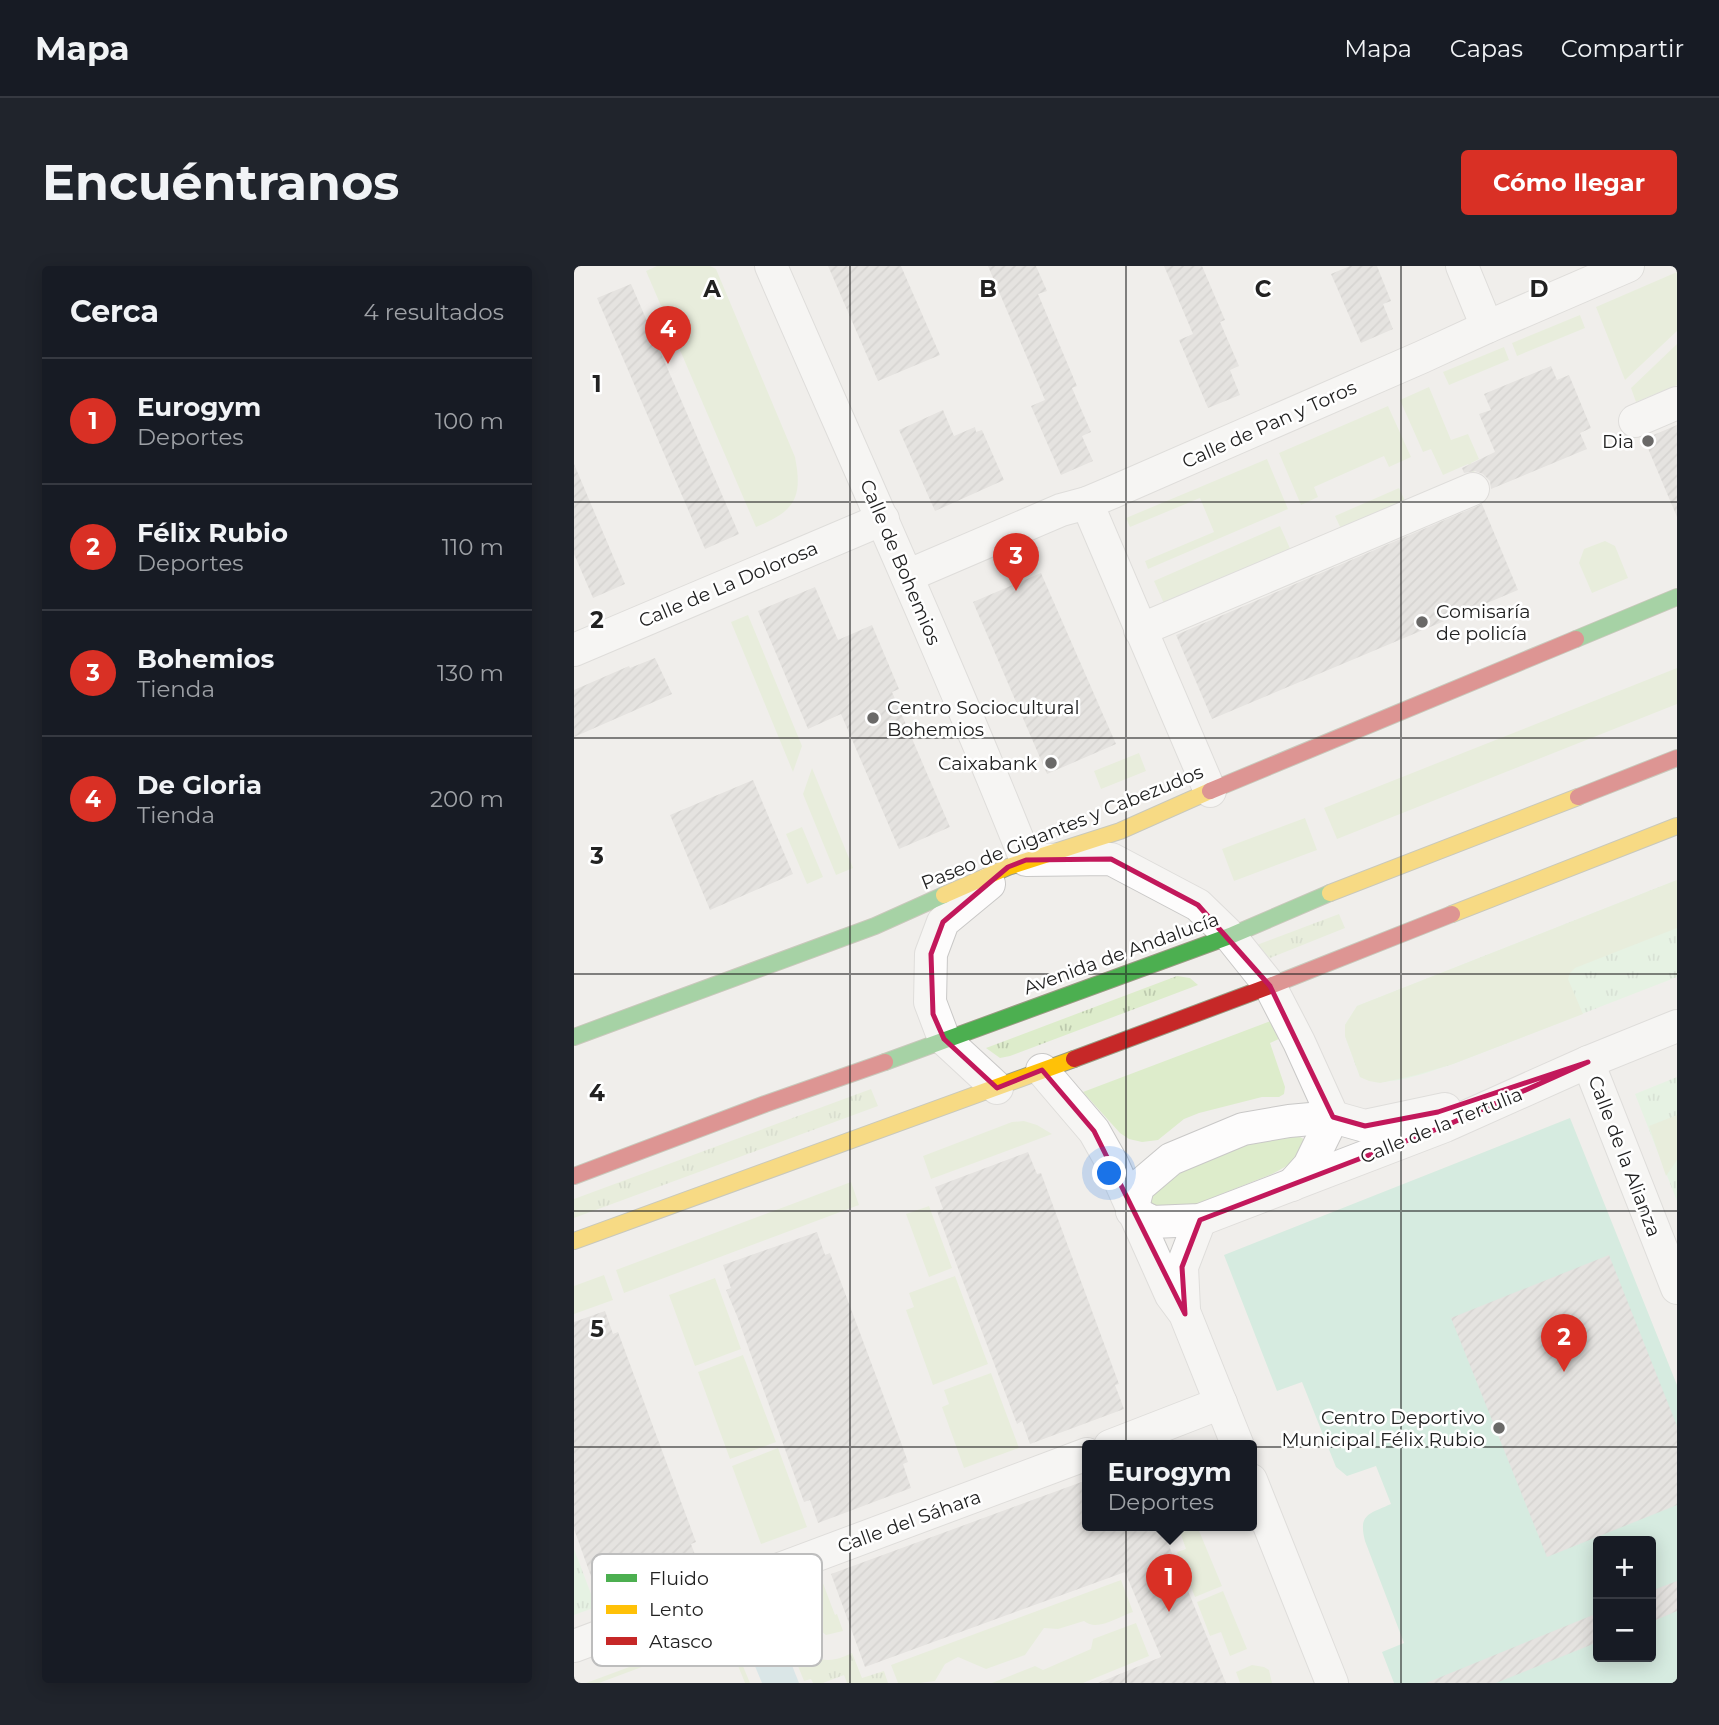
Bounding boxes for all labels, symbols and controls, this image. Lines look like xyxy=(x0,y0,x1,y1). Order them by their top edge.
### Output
text: Mapa xyxy=(35,28,130,68)
text: Mapa xyxy=(1344,34,1412,63)
text: Capas xyxy=(1450,34,1523,63)
text: Compartir xyxy=(1561,34,1684,63)
button: Cómo llegar xyxy=(1461,150,1677,215)
text: Encuéntranos xyxy=(42,153,399,212)
text: A xyxy=(702,275,721,303)
text: B xyxy=(979,275,997,303)
text: C xyxy=(1255,275,1272,303)
text: D xyxy=(1530,275,1549,303)
text: Cerca xyxy=(70,293,159,330)
text: 4 resultados xyxy=(364,298,504,326)
pin: 4 xyxy=(645,306,691,364)
text: 1 xyxy=(592,370,602,398)
street label: Calle de Pan y Toros xyxy=(1178,376,1360,473)
text: Eurogym xyxy=(137,391,261,423)
text: 1 xyxy=(88,407,98,435)
text: 100 m xyxy=(435,407,504,435)
text: Deportes xyxy=(137,423,244,451)
place label: Dia xyxy=(1602,430,1634,453)
marker: Dia xyxy=(1640,433,1656,449)
street label: Calle de Bohemios xyxy=(855,476,946,648)
text: Félix Rubio xyxy=(137,517,288,549)
text: 2 xyxy=(86,533,100,561)
text: 110 m xyxy=(442,533,504,561)
pin: 3 xyxy=(993,533,1039,591)
street label: Calle de La Dolorosa xyxy=(635,536,821,633)
text: Deportes xyxy=(137,549,244,577)
place label: Comisaría de policía xyxy=(1436,600,1531,645)
text: 2 xyxy=(590,606,604,634)
marker: Comisaría de policía xyxy=(1414,614,1430,630)
text: Bohemios xyxy=(137,643,274,675)
text: 3 xyxy=(86,659,100,687)
text: 130 m xyxy=(437,659,504,687)
text: Tienda xyxy=(137,675,215,703)
place label: Centro Sociocultural Bohemios xyxy=(887,696,1080,741)
marker: Centro Sociocultural Bohemios xyxy=(865,710,881,726)
place label: Caixabank xyxy=(938,752,1038,775)
marker: Caixabank xyxy=(1043,755,1059,771)
street label: Paseo de Gigantes y Cabezudos xyxy=(918,760,1207,895)
text: De Gloria xyxy=(137,769,262,801)
text: 4 xyxy=(85,785,101,813)
text: 200 m xyxy=(430,785,504,813)
text: Tienda xyxy=(137,801,215,829)
text: 3 xyxy=(589,842,604,870)
street label: Avenida de Andalucía xyxy=(1020,907,1222,1000)
street label: Calle de la Alianza xyxy=(1583,1072,1666,1240)
text: 4 xyxy=(589,1079,605,1107)
street label: Calle de la Tertulia xyxy=(1357,1082,1526,1169)
your location xyxy=(1092,1156,1126,1190)
pin: 2 xyxy=(1541,1314,1587,1372)
text: 5 xyxy=(590,1315,604,1343)
place label: Centro Deportivo Municipal Félix Rubio xyxy=(1281,1406,1485,1451)
marker: Centro Deportivo Municipal Félix Rubio xyxy=(1491,1420,1507,1436)
popup xyxy=(1082,1440,1257,1531)
text: Eurogym xyxy=(1107,1456,1232,1488)
street label: Calle del Sáhara xyxy=(834,1485,984,1558)
text: Deportes xyxy=(1107,1488,1214,1516)
map controls xyxy=(1593,1536,1656,1662)
button: + xyxy=(1593,1536,1656,1599)
legend xyxy=(592,1554,822,1666)
pin: 1 xyxy=(1146,1554,1192,1612)
text: Fluido xyxy=(649,1567,709,1590)
text: Lento xyxy=(649,1598,704,1621)
button: − xyxy=(1593,1599,1656,1662)
text: Atasco xyxy=(649,1630,713,1653)

